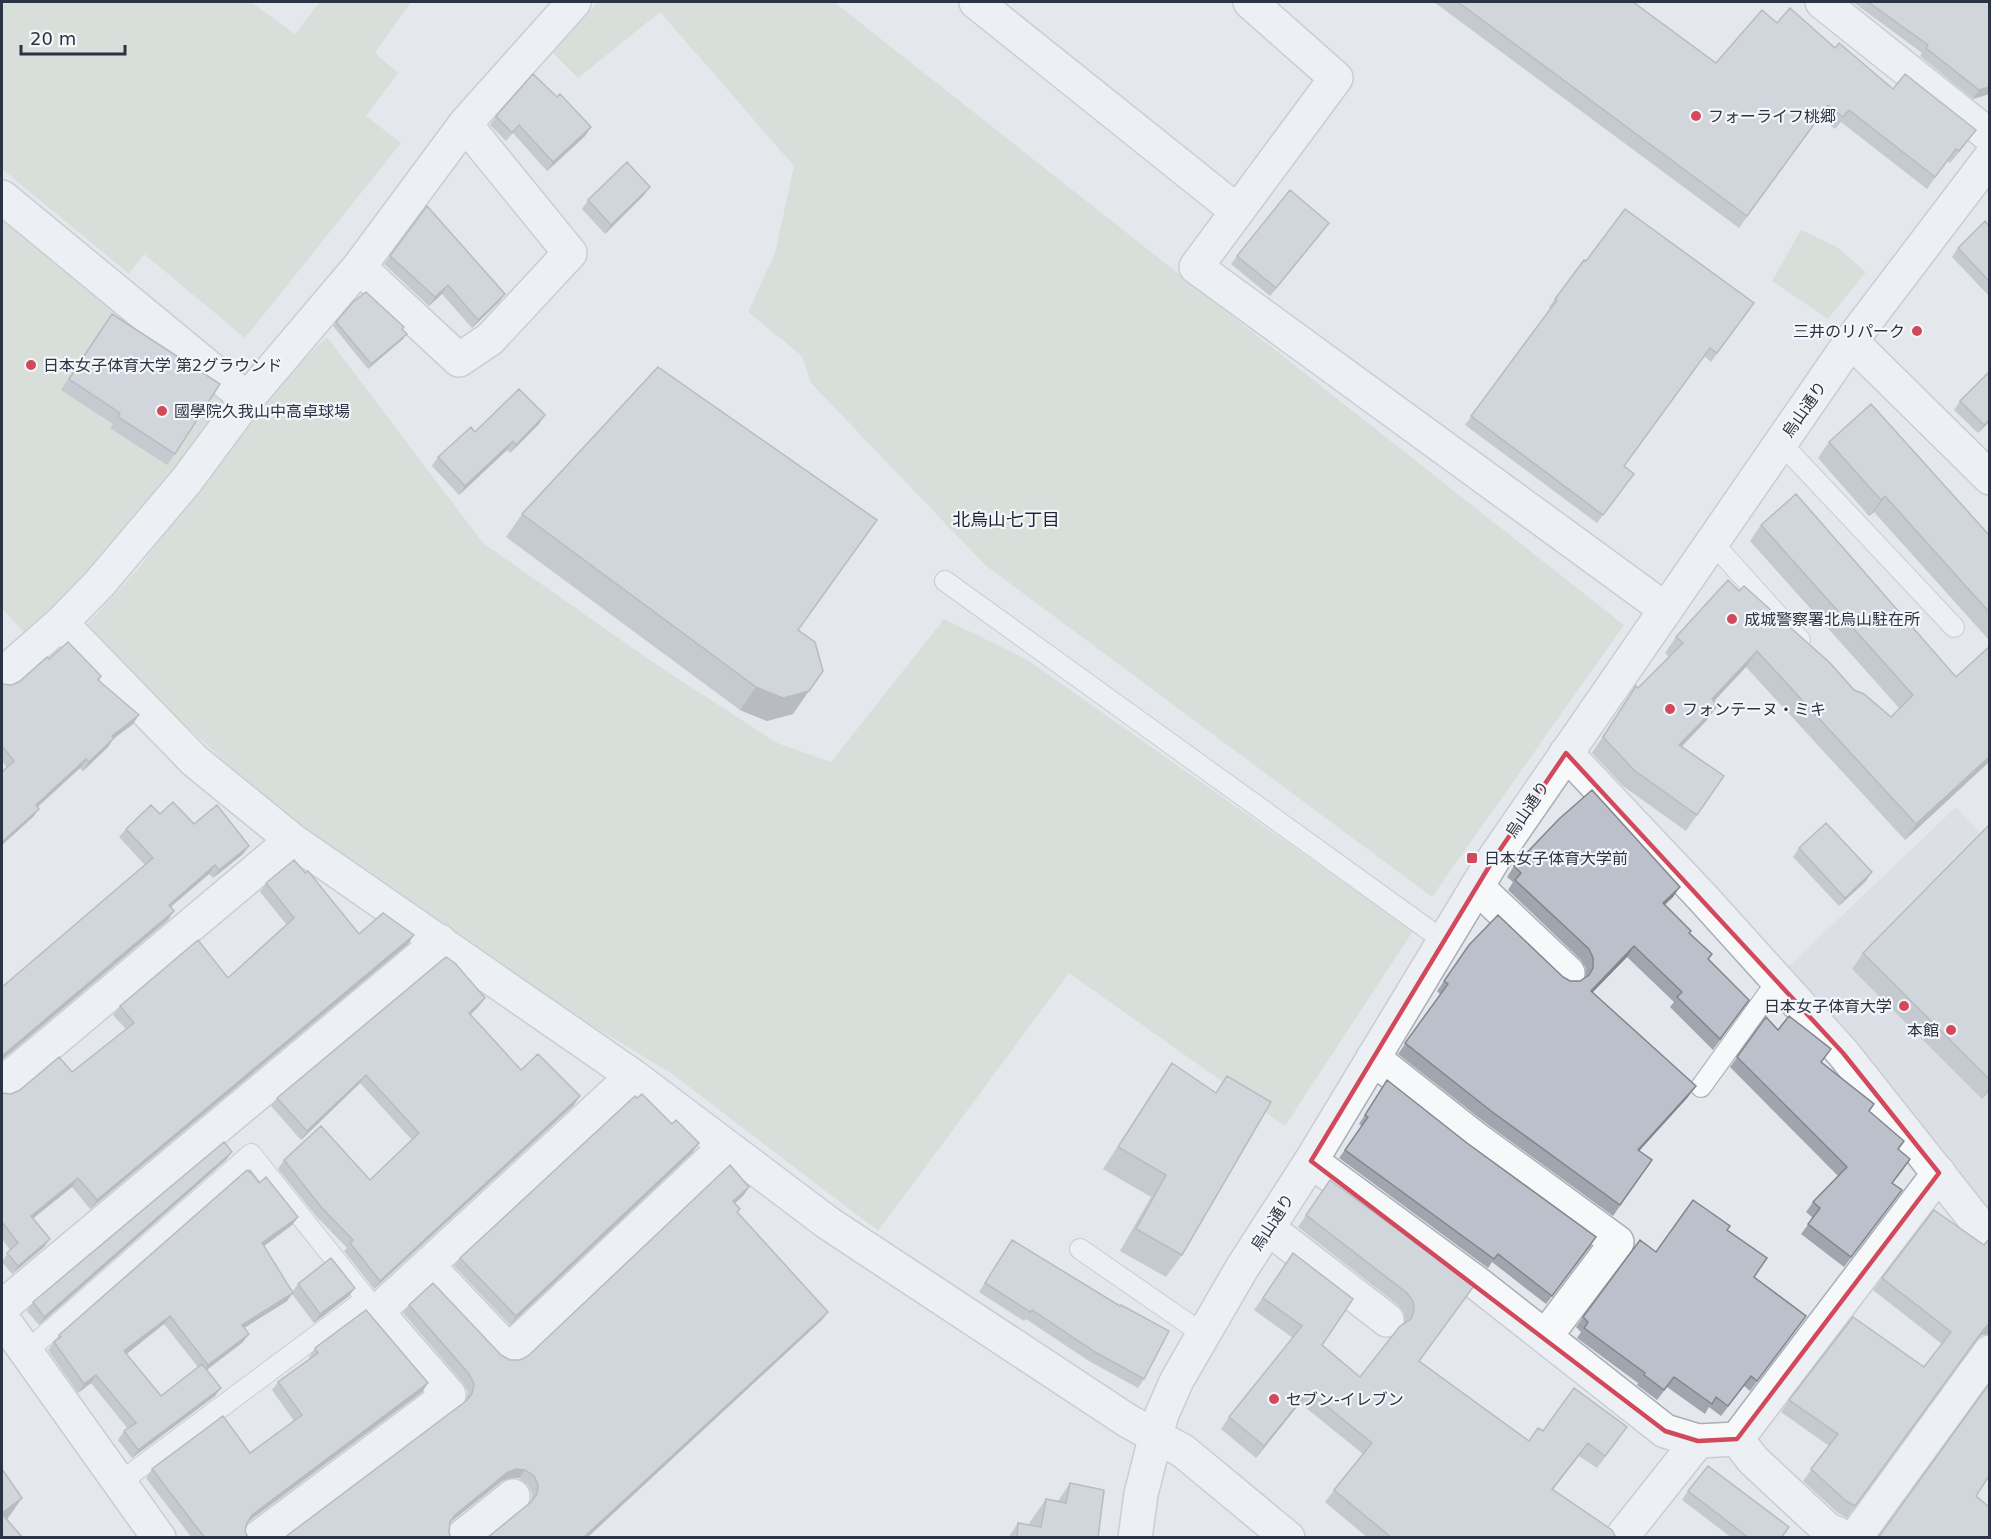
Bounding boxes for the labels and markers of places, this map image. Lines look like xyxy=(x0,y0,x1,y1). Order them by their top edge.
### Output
place label: フォーライフ桃郷 xyxy=(1708,107,1836,126)
marker: フォーライフ桃郷 xyxy=(1689,109,1703,123)
place label: 三井のリパーク xyxy=(1793,322,1905,341)
marker: 三井のリパーク xyxy=(1910,324,1924,338)
place label: 日本女子体育大学 第2グラウンド xyxy=(43,356,282,375)
marker: 日本女子体育大学 第2グラウンド xyxy=(24,358,38,372)
place label: 國學院久我山中高卓球場 xyxy=(174,402,350,421)
marker: 國學院久我山中高卓球場 xyxy=(155,404,169,418)
place label: 成城警察署北烏山駐在所 xyxy=(1744,610,1920,629)
marker: 成城警察署北烏山駐在所 xyxy=(1725,612,1739,626)
place label: フォンテーヌ・ミキ xyxy=(1682,700,1826,719)
marker: フォンテーヌ・ミキ xyxy=(1663,702,1677,716)
place label: 日本女子体育大学前 xyxy=(1484,849,1628,868)
marker: 日本女子体育大学前 xyxy=(1465,851,1479,865)
place label: 日本女子体育大学 xyxy=(1764,997,1892,1016)
marker: 日本女子体育大学 xyxy=(1897,999,1911,1013)
place label: 本館 xyxy=(1907,1021,1939,1040)
marker: 本館 xyxy=(1944,1023,1958,1037)
place label: セブン-イレブン xyxy=(1286,1390,1404,1409)
marker: セブン-イレブン xyxy=(1267,1392,1281,1406)

